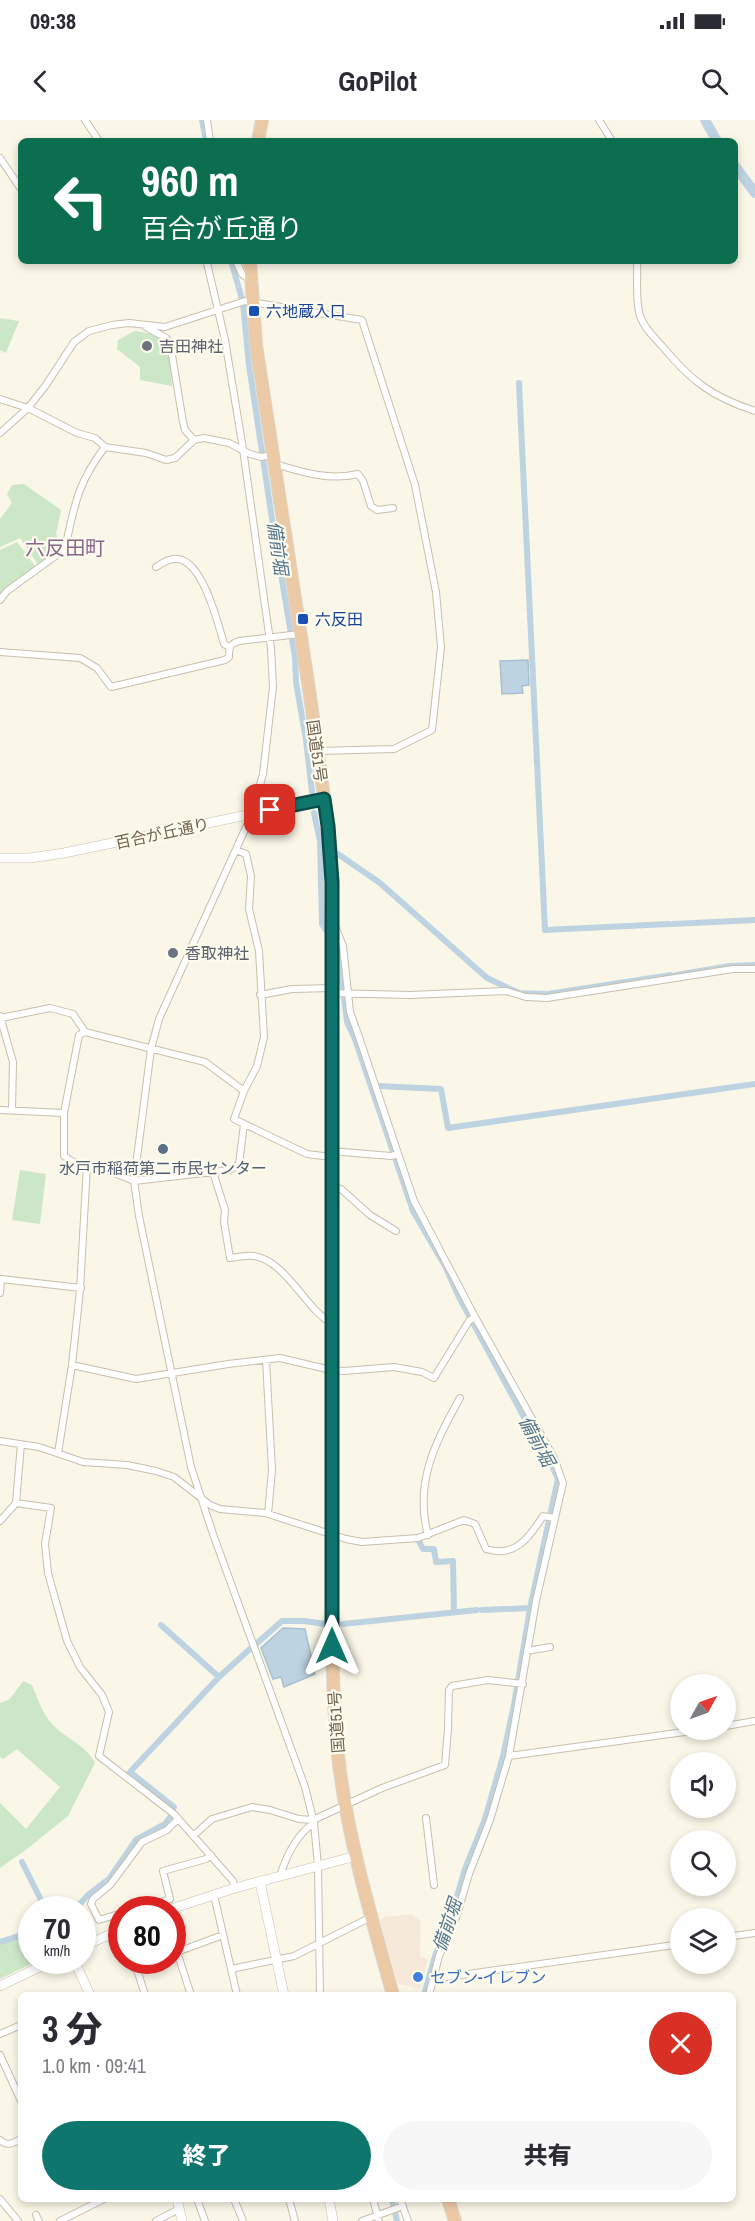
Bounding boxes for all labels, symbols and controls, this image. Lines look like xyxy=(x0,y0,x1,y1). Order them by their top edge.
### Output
text: 09:38 xyxy=(30,6,76,36)
text: GoPilot xyxy=(338,63,417,99)
icon: back xyxy=(24,65,57,98)
icon: search xyxy=(698,65,731,98)
text: 960 m xyxy=(141,153,239,209)
icon: left xyxy=(42,162,120,240)
text: 百合が丘通り xyxy=(141,210,303,246)
place label: 六地蔵入口 xyxy=(266,300,346,322)
marker: 六地蔵入口 xyxy=(247,304,261,318)
place label: 吉田神社 xyxy=(159,335,223,357)
marker: 吉田神社 xyxy=(140,339,154,353)
water label: 備前堀 xyxy=(262,520,295,579)
district label: 六反田町 xyxy=(25,534,105,561)
place label: 六反田 xyxy=(315,608,363,630)
marker: 六反田 xyxy=(296,612,310,626)
street label: 国道51号 xyxy=(302,718,332,784)
pin xyxy=(244,784,295,835)
icon: arrive xyxy=(253,793,286,826)
street label: 百合が丘通り xyxy=(113,812,211,854)
place label: 香取神社 xyxy=(185,942,249,964)
marker: 香取神社 xyxy=(166,946,180,960)
marker: 水戸市稲荷第二市民センター xyxy=(156,1142,170,1156)
place label: 水戸市稲荷第二市民センター xyxy=(59,1157,267,1179)
water label: 備前堀 xyxy=(513,1411,562,1473)
position arrow xyxy=(300,1614,364,1678)
north arrow xyxy=(670,1674,736,1740)
map controls xyxy=(670,1674,736,1974)
street label: 国道51号 xyxy=(323,1690,349,1754)
button: sound xyxy=(670,1752,736,1818)
button: search xyxy=(670,1830,736,1896)
water label: 備前堀 xyxy=(427,1893,468,1955)
speed limit sign: 80 xyxy=(108,1896,186,1974)
text: 70 xyxy=(43,1908,71,1948)
button: layers xyxy=(670,1908,736,1974)
text: km/h xyxy=(44,1940,70,1961)
place label: セブン-イレブン xyxy=(430,1966,546,1988)
marker: セブン-イレブン xyxy=(411,1970,425,1984)
text: 3 分 xyxy=(42,2005,103,2053)
button: close xyxy=(649,2012,712,2075)
text: 1.0 km · 09:41 xyxy=(42,2052,146,2079)
button: 終了 xyxy=(42,2121,371,2190)
button: 共有 xyxy=(383,2121,712,2190)

